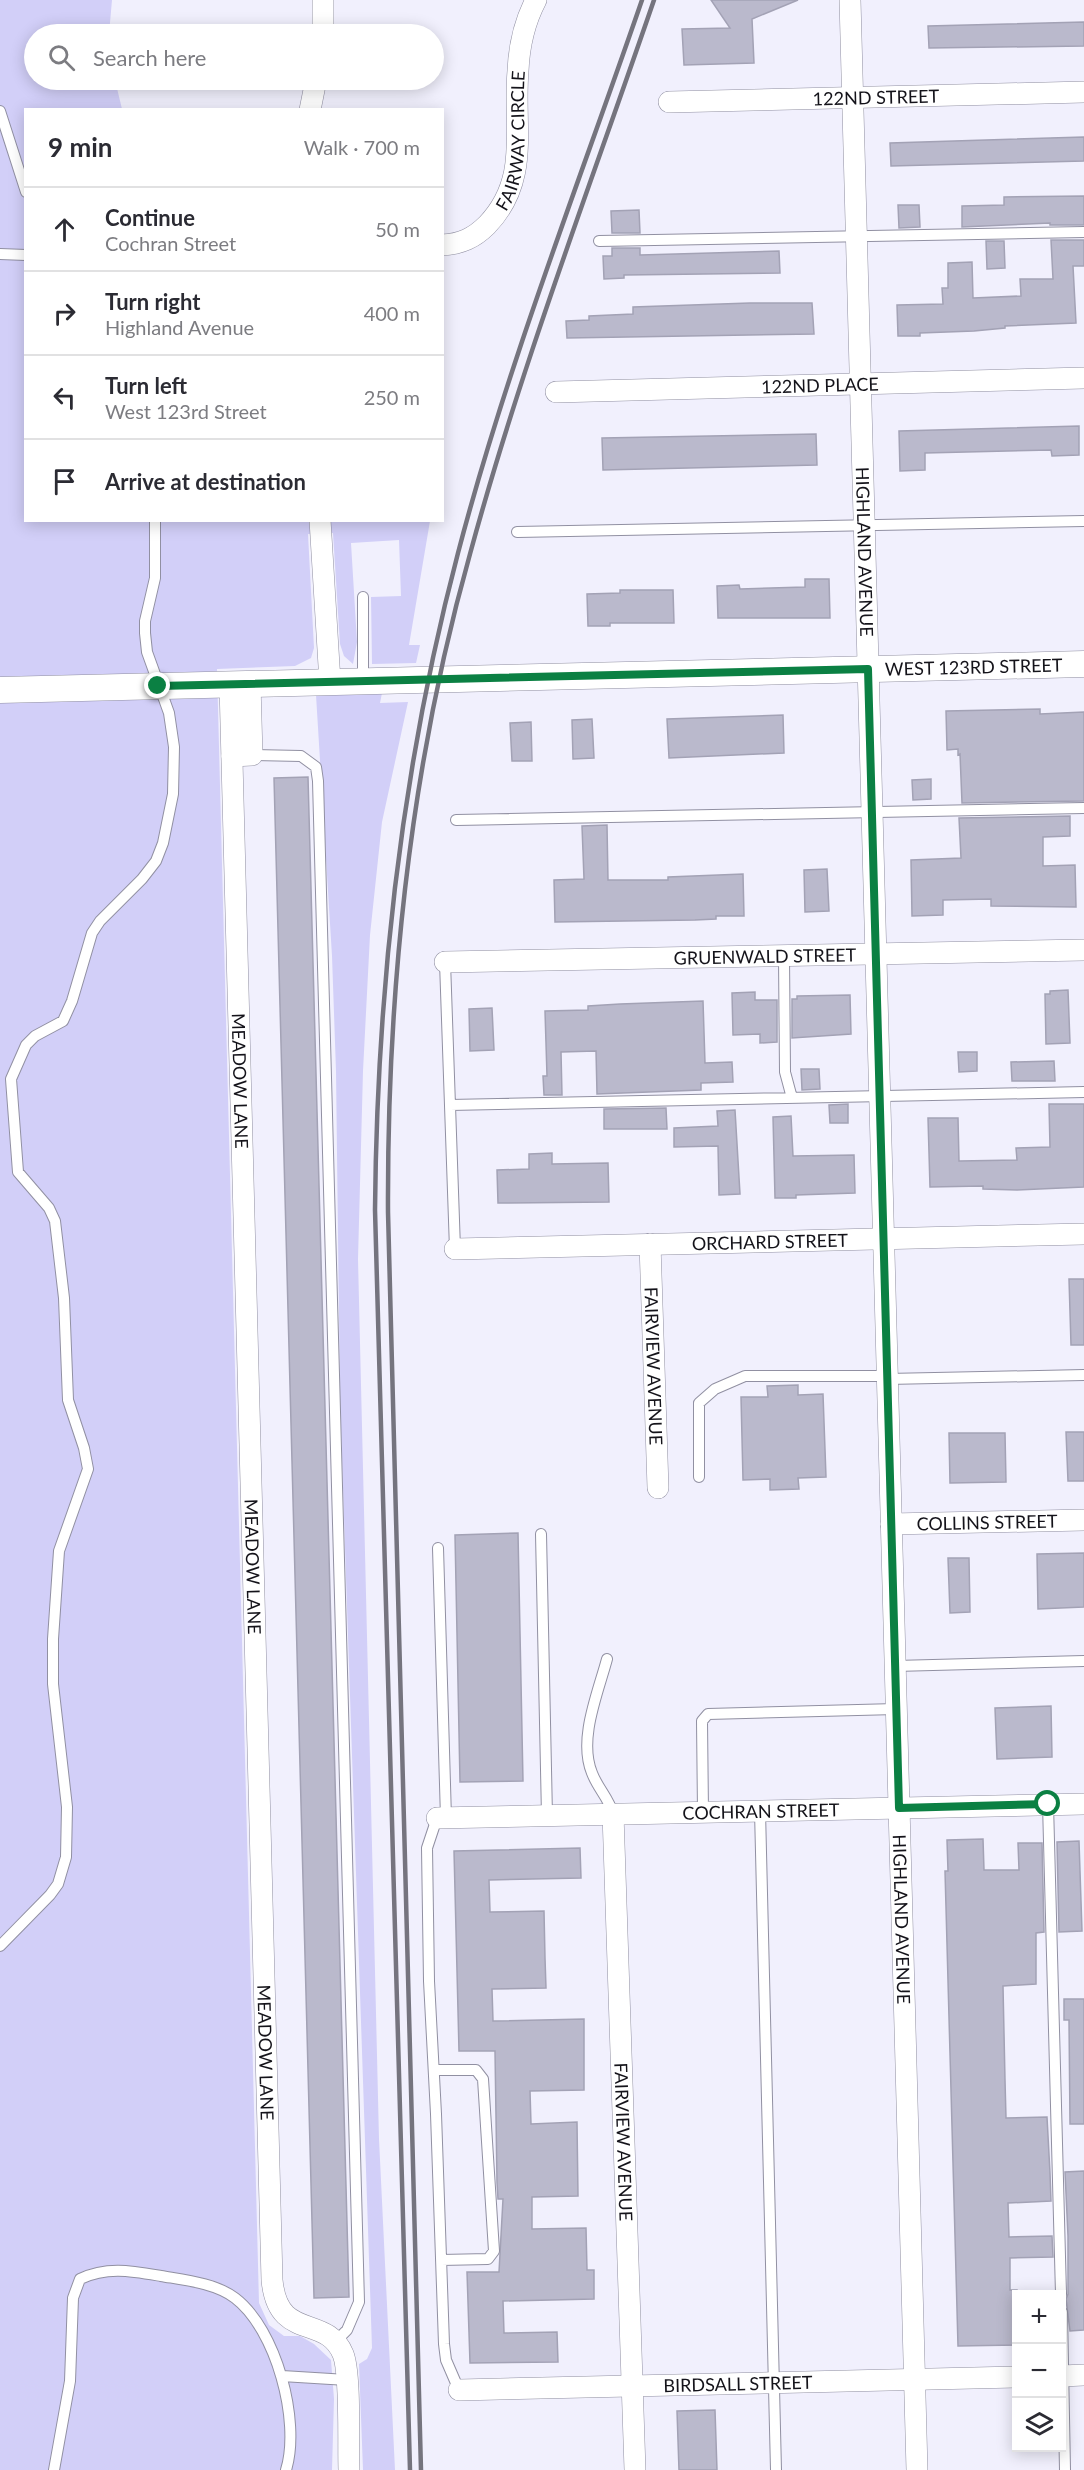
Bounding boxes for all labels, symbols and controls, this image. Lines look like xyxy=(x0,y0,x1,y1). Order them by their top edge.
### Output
search box xyxy=(24,24,444,90)
icon: search xyxy=(45,41,78,74)
text: Search here xyxy=(93,44,206,71)
street label: FAIRWAY CIRCLE xyxy=(491,70,529,214)
street label: 122ND STREET xyxy=(812,84,940,110)
text: 9 min xyxy=(48,131,112,163)
text: Walk · 700 m xyxy=(304,135,420,159)
text: Continue xyxy=(105,204,195,231)
icon: ahead xyxy=(48,213,81,246)
text: 50 m xyxy=(375,217,420,241)
text: Cochran Street xyxy=(105,231,236,255)
text: Turn right xyxy=(105,288,200,315)
icon: right xyxy=(48,297,81,330)
text: 400 m xyxy=(364,301,420,325)
text: Highland Avenue xyxy=(105,315,254,339)
text: Turn left xyxy=(105,372,187,399)
street label: 122ND PLACE xyxy=(761,372,879,398)
icon: left xyxy=(48,381,81,414)
text: 250 m xyxy=(364,385,420,409)
text: West 123rd Street xyxy=(105,399,267,423)
icon: arrive xyxy=(48,465,81,498)
street label: HIGHLAND AVENUE xyxy=(852,467,878,637)
text: Arrive at destination xyxy=(105,468,306,495)
street label: WEST 123RD STREET xyxy=(885,654,1063,680)
route end xyxy=(144,672,170,698)
street label: GRUENWALD STREET xyxy=(673,943,857,969)
street label: MEADOW LANE xyxy=(228,1013,253,1149)
street label: ORCHARD STREET xyxy=(692,1229,849,1254)
street label: FAIRVIEW AVENUE xyxy=(640,1286,668,1446)
street label: MEADOW LANE xyxy=(240,1498,266,1635)
street label: COLLINS STREET xyxy=(916,1510,1058,1534)
route start xyxy=(1034,1790,1060,1816)
street label: COCHRAN STREET xyxy=(682,1798,840,1824)
street label: HIGHLAND AVENUE xyxy=(889,1834,915,2004)
street label: MEADOW LANE xyxy=(253,1984,279,2121)
street label: FAIRVIEW AVENUE xyxy=(610,2062,638,2221)
map controls xyxy=(1012,2290,1066,2452)
button: + xyxy=(1012,2290,1066,2344)
button: − xyxy=(1012,2344,1066,2398)
street label: BIRDSALL STREET xyxy=(663,2371,813,2396)
button: layers xyxy=(1012,2398,1066,2452)

